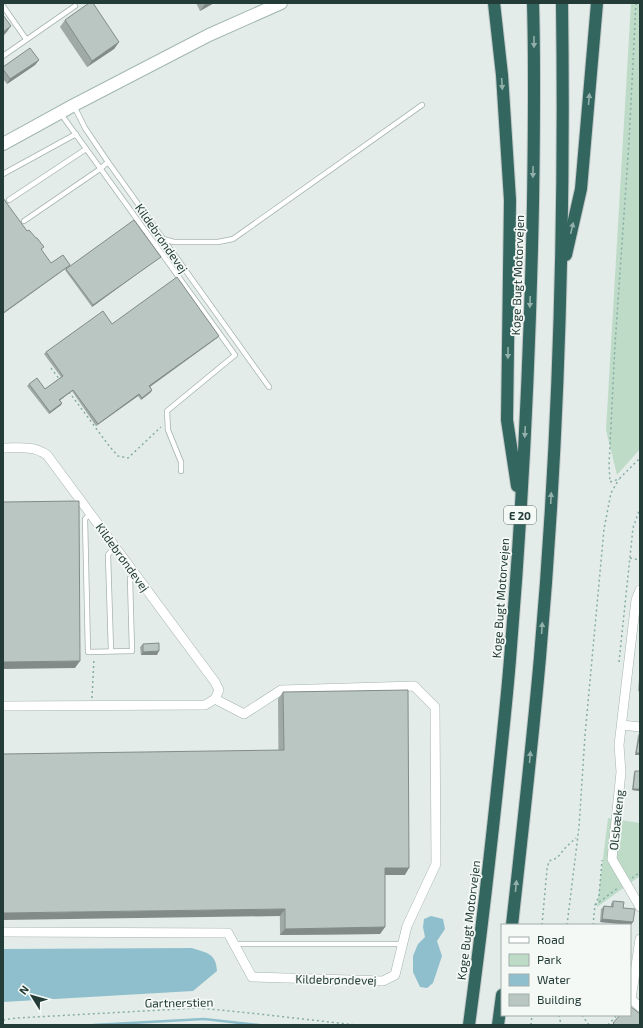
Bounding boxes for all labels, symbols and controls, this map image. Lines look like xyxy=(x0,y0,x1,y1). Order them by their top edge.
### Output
one-way arrow xyxy=(531,36,537,49)
one-way arrow xyxy=(499,78,506,90)
one-way arrow xyxy=(586,93,592,105)
one-way arrow xyxy=(530,166,536,179)
street label: Kildebrøndevej xyxy=(132,201,191,276)
street label: Køge Bugt Motorvejen xyxy=(508,214,527,336)
one-way arrow xyxy=(570,221,576,234)
one-way arrow xyxy=(527,296,534,308)
one-way arrow xyxy=(505,347,511,360)
one-way arrow xyxy=(522,426,529,438)
one-way arrow xyxy=(547,492,554,504)
road number: E 20 xyxy=(504,506,536,524)
street label: Kildebrøndevej xyxy=(93,520,153,595)
street label: Køge Bugt Motorvejen xyxy=(489,537,512,659)
one-way arrow xyxy=(538,622,545,634)
one-way arrow xyxy=(527,751,534,763)
street label: Olsbækeng xyxy=(606,789,626,851)
street label: Køge Bugt Motorvejen xyxy=(454,859,483,981)
one-way arrow xyxy=(513,880,519,892)
legend xyxy=(501,924,631,1016)
text: Road xyxy=(537,932,565,946)
text: Park xyxy=(537,952,562,966)
street label: Kildebrøndevej xyxy=(295,971,377,988)
text: Water xyxy=(537,972,571,986)
north arrow xyxy=(12,976,52,1016)
text: N xyxy=(16,983,31,997)
text: Building xyxy=(537,992,582,1006)
street label: Gartnerstien xyxy=(144,994,214,1010)

